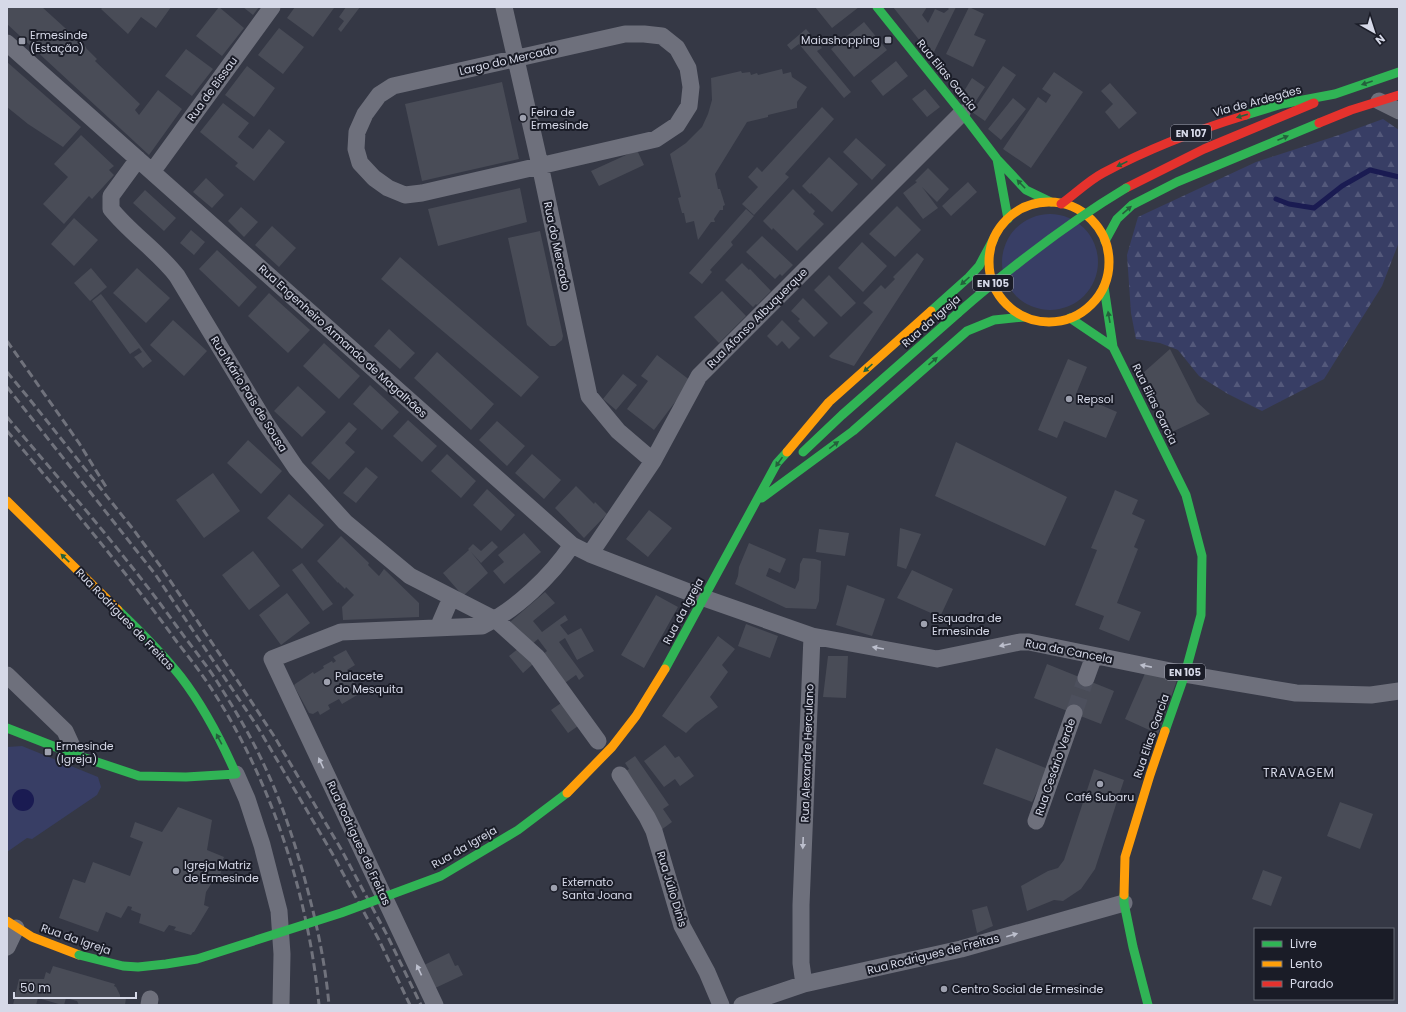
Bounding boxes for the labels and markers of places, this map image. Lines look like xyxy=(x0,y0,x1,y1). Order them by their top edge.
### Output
place label: Ermesinde (Estação) xyxy=(30,27,88,56)
place label: Maiashopping xyxy=(801,32,880,48)
marker: Maiashopping xyxy=(883,35,893,45)
marker: Ermesinde (Estação) xyxy=(17,36,27,46)
place label: Feira de Ermesinde xyxy=(531,104,589,133)
marker: Feira de Ermesinde xyxy=(518,113,528,123)
place label: Repsol xyxy=(1077,391,1113,407)
marker: Repsol xyxy=(1064,394,1074,404)
place label: Esquadra de Ermesinde xyxy=(932,610,1002,639)
marker: Esquadra de Ermesinde xyxy=(919,619,929,629)
place label: Palacete do Mesquita xyxy=(335,668,403,697)
marker: Palacete do Mesquita xyxy=(322,677,332,687)
place label: Ermesinde (Igreja) xyxy=(56,738,114,767)
marker: Ermesinde (Igreja) xyxy=(43,747,53,757)
marker: Café Subaru xyxy=(1095,779,1105,789)
place label: Café Subaru xyxy=(1066,789,1134,805)
place label: Igreja Matriz de Ermesinde xyxy=(184,857,259,886)
marker: Igreja Matriz de Ermesinde xyxy=(171,866,181,876)
place label: Externato Santa Joana xyxy=(562,874,632,903)
marker: Externato Santa Joana xyxy=(549,883,559,893)
place label: Centro Social de Ermesinde xyxy=(952,981,1103,997)
marker: Centro Social de Ermesinde xyxy=(939,984,949,994)

